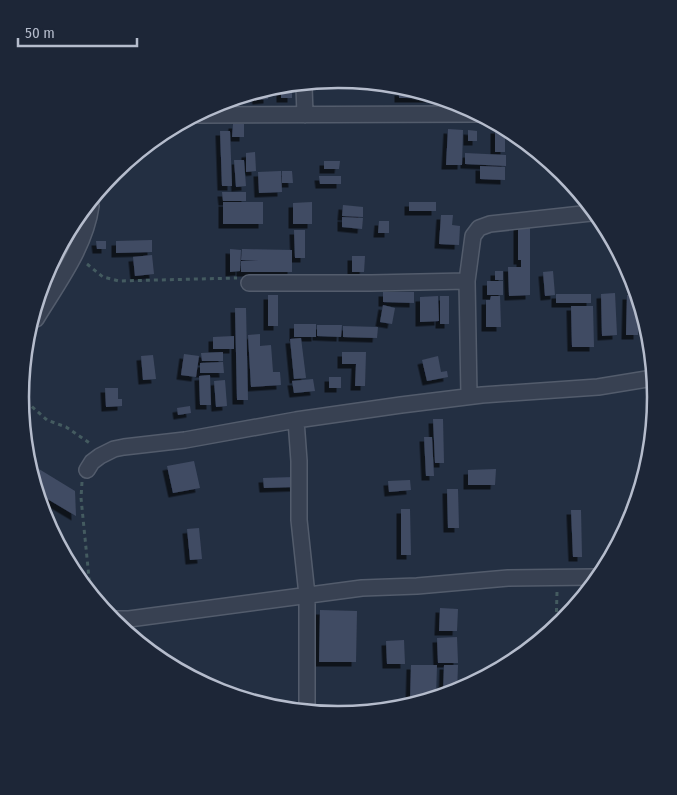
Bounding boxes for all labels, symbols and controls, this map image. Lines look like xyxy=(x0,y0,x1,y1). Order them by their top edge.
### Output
scale bar xyxy=(18,15,136,47)
text: 50 m xyxy=(25,24,55,42)

